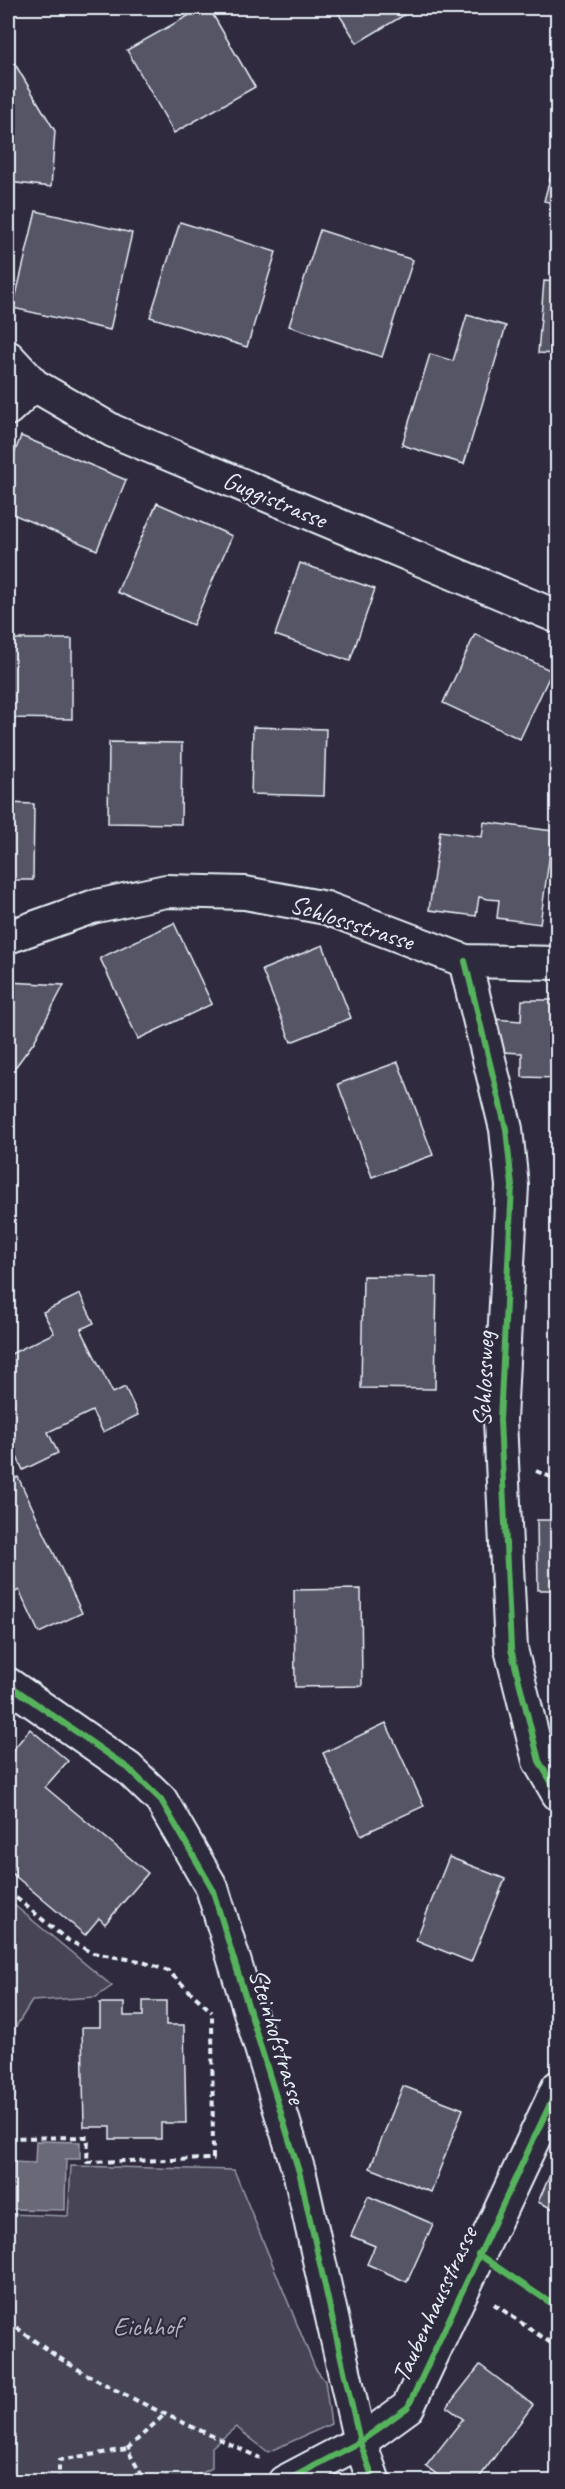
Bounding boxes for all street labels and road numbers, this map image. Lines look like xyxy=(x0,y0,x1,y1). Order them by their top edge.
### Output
street label: Guggistrasse xyxy=(218,463,334,537)
street label: Schlossstrasse xyxy=(286,887,419,958)
street label: Schlossweg xyxy=(465,1329,502,1427)
street label: Steinhofstrasse xyxy=(241,1965,314,2109)
street label: Taubenhausstrasse xyxy=(384,2219,486,2387)

